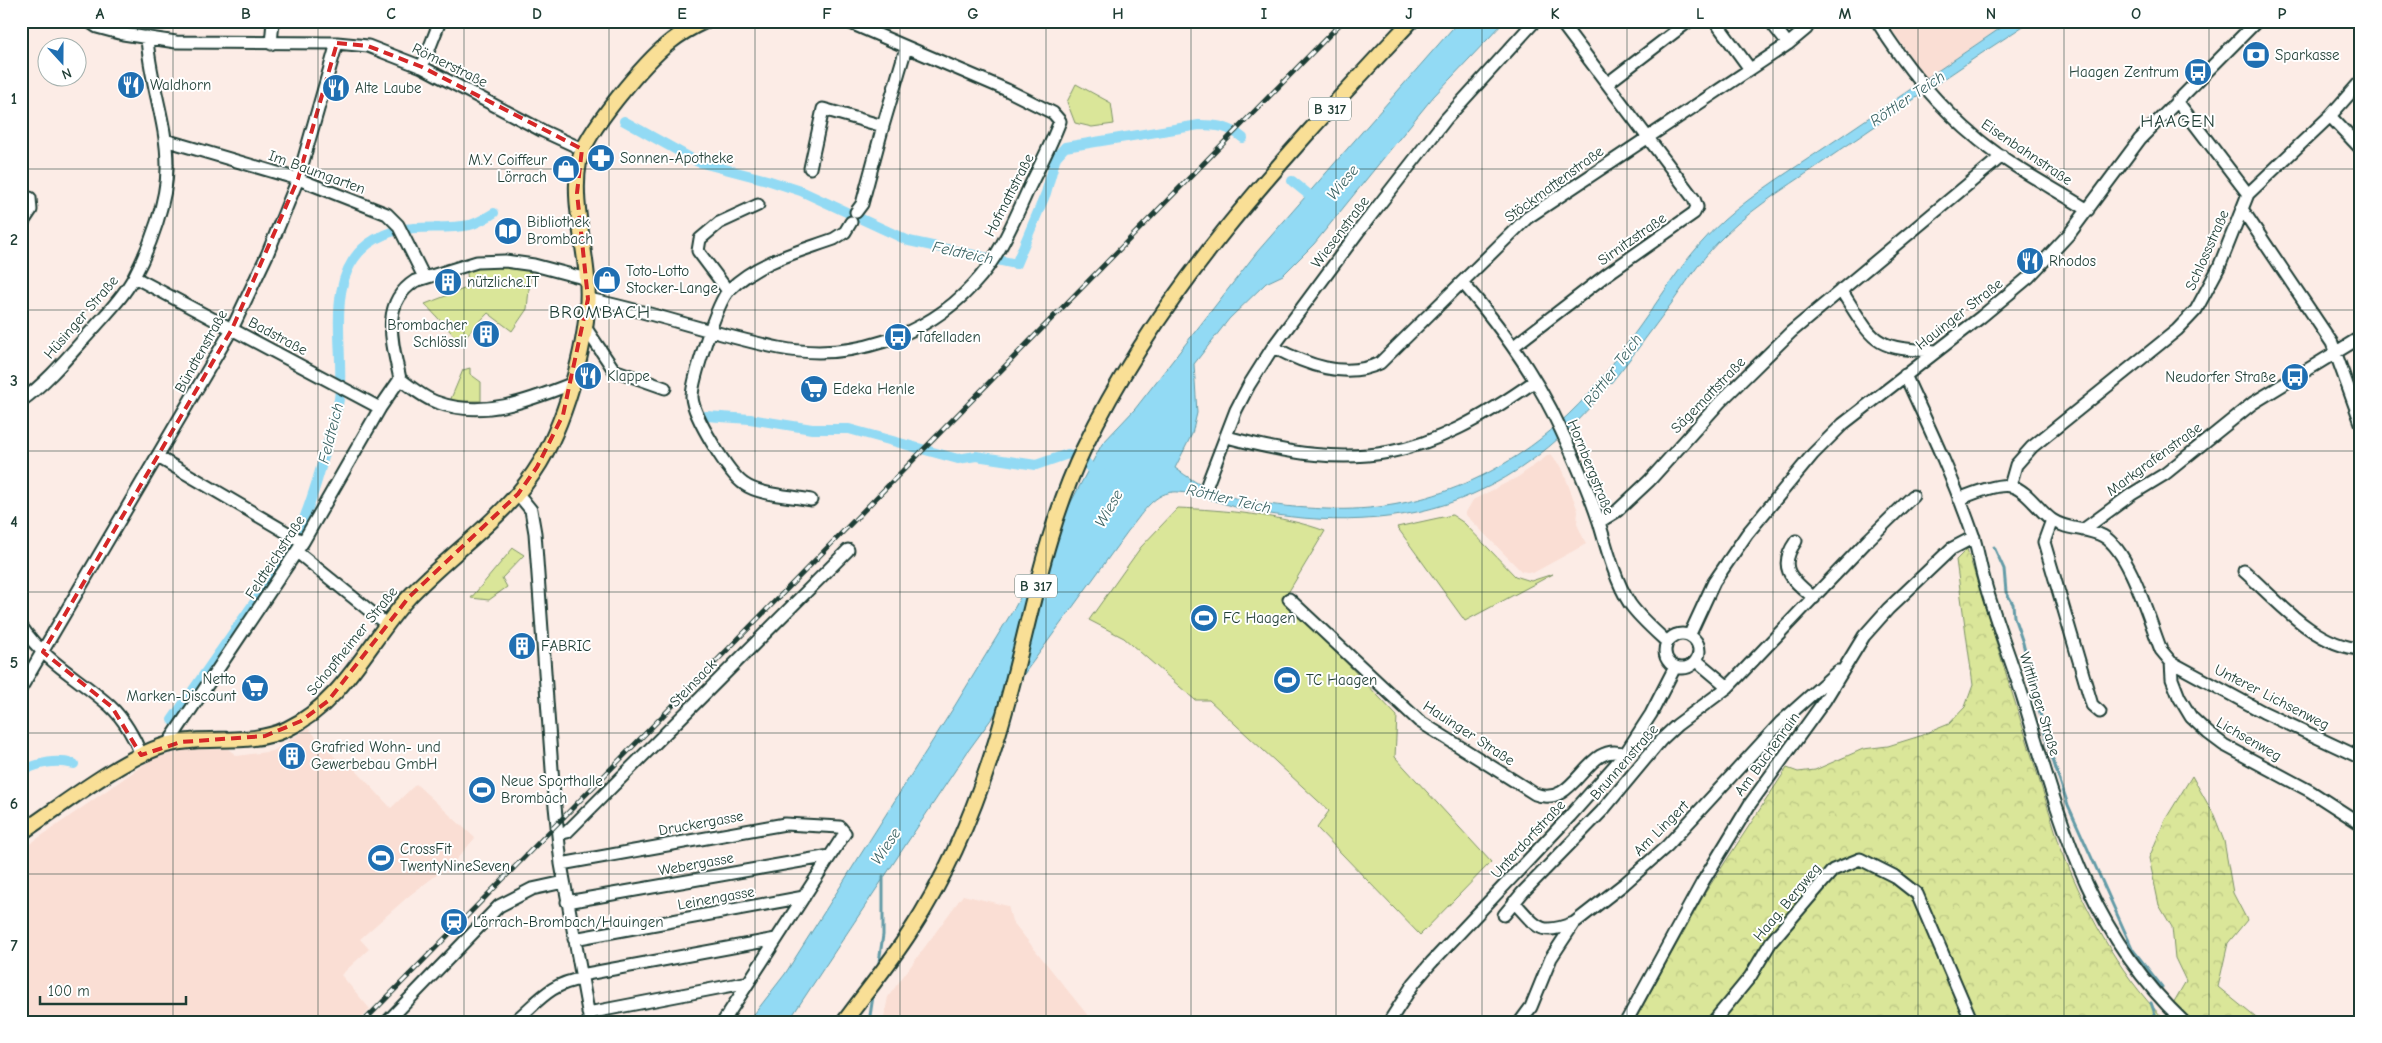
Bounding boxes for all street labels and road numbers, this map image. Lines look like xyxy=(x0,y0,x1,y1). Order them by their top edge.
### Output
street label: Römerstraße xyxy=(409,39,491,91)
road number: B 317 xyxy=(1309,98,1351,120)
street label: Eisenbahnstraße xyxy=(1978,115,2076,189)
street label: Stöckmattenstraße xyxy=(1501,142,1607,226)
street label: Im Baumgarten xyxy=(266,146,368,198)
street label: Hofmattstraße xyxy=(980,150,1038,240)
street label: Wiesenstraße xyxy=(1307,192,1373,271)
street label: Schlossstraße xyxy=(2181,206,2233,293)
street label: Sirnitzstraße xyxy=(1594,209,1670,269)
street label: Hüsinger Straße xyxy=(40,271,122,362)
street label: Hauinger Straße xyxy=(1912,274,2007,354)
street label: Bündtenstraße xyxy=(171,306,231,396)
street label: Badstraße xyxy=(245,313,311,359)
street label: Sägemattstraße xyxy=(1667,353,1749,437)
street label: Hornbergstraße xyxy=(1564,417,1619,518)
street label: Markgrafenstraße xyxy=(2103,418,2206,500)
street label: Feldteichstraße xyxy=(241,511,309,602)
road number: B 317 xyxy=(1015,574,1057,598)
street label: Schopfheimer Straße xyxy=(303,583,402,699)
street label: Wittlinger Straße xyxy=(2016,650,2065,759)
street label: Steinsack xyxy=(666,655,721,711)
street label: Unterer Lichsenweg xyxy=(2212,660,2332,734)
street label: Hauinger Straße xyxy=(1420,697,1519,770)
street label: Am Buchenrain xyxy=(1731,709,1803,799)
street label: Lichsenweg xyxy=(2213,713,2285,765)
street label: Brunnenstraße xyxy=(1586,720,1662,804)
street label: Unterdorfstraße xyxy=(1487,796,1569,882)
street label: Am Lingert xyxy=(1630,796,1693,859)
street label: Druckergasse xyxy=(657,807,745,839)
street label: Webergasse xyxy=(657,848,736,879)
street label: Haag. Bergweg xyxy=(1749,859,1825,945)
street label: Leinengasse xyxy=(676,882,756,914)

